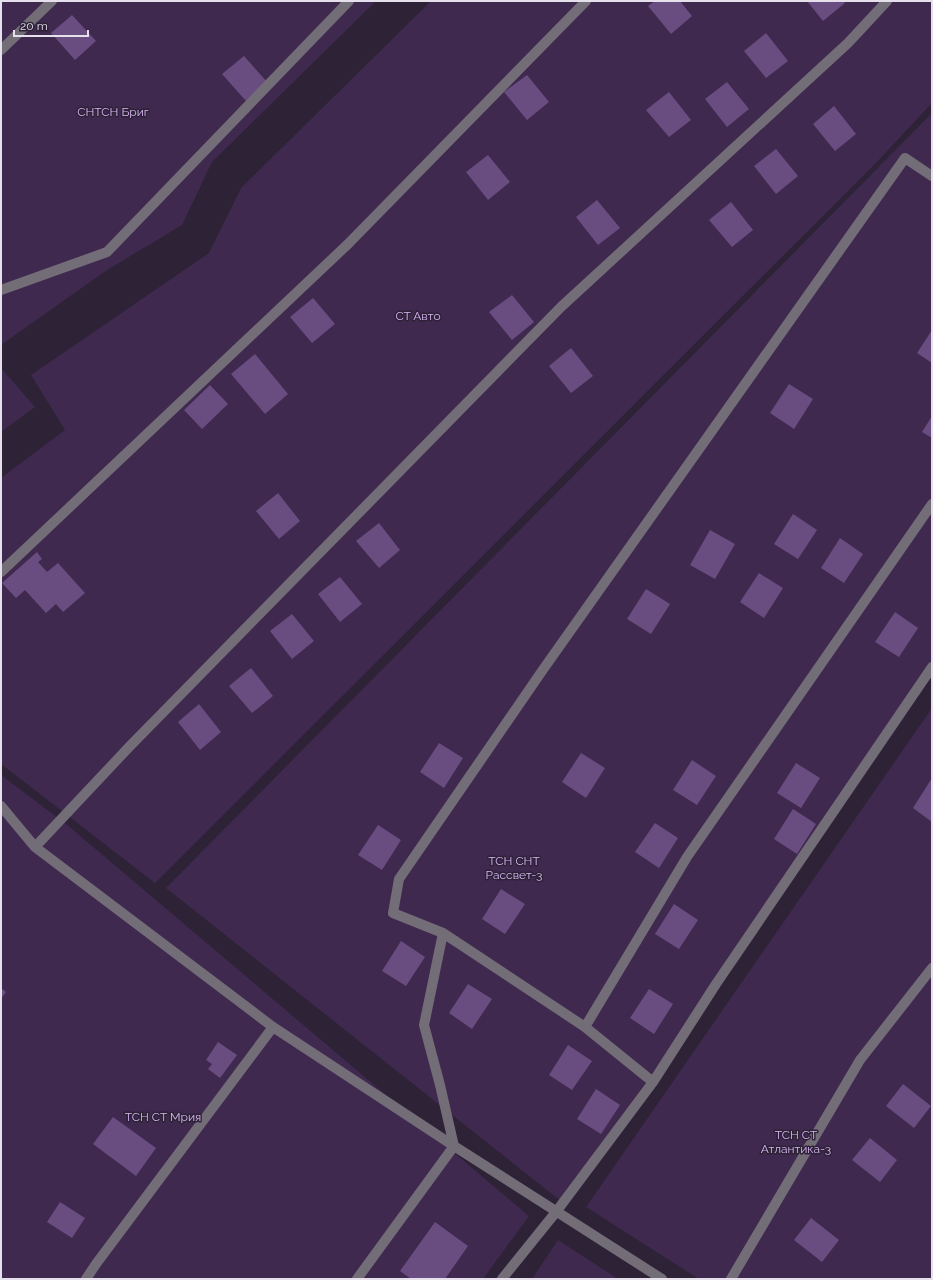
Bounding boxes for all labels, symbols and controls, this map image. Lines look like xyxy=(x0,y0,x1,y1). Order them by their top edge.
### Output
scale bar xyxy=(14,12,88,38)
text: 20 m xyxy=(20,19,48,33)
park label: СНТСН Бриг xyxy=(77,105,149,119)
park label: СТ Авто xyxy=(395,309,441,323)
park label: ТСН СНТ Рассвет-3 xyxy=(486,854,542,882)
park label: ТСН СТ Мрия xyxy=(125,1110,201,1124)
park label: ТСН СТ Атлантика-3 xyxy=(761,1128,831,1156)

